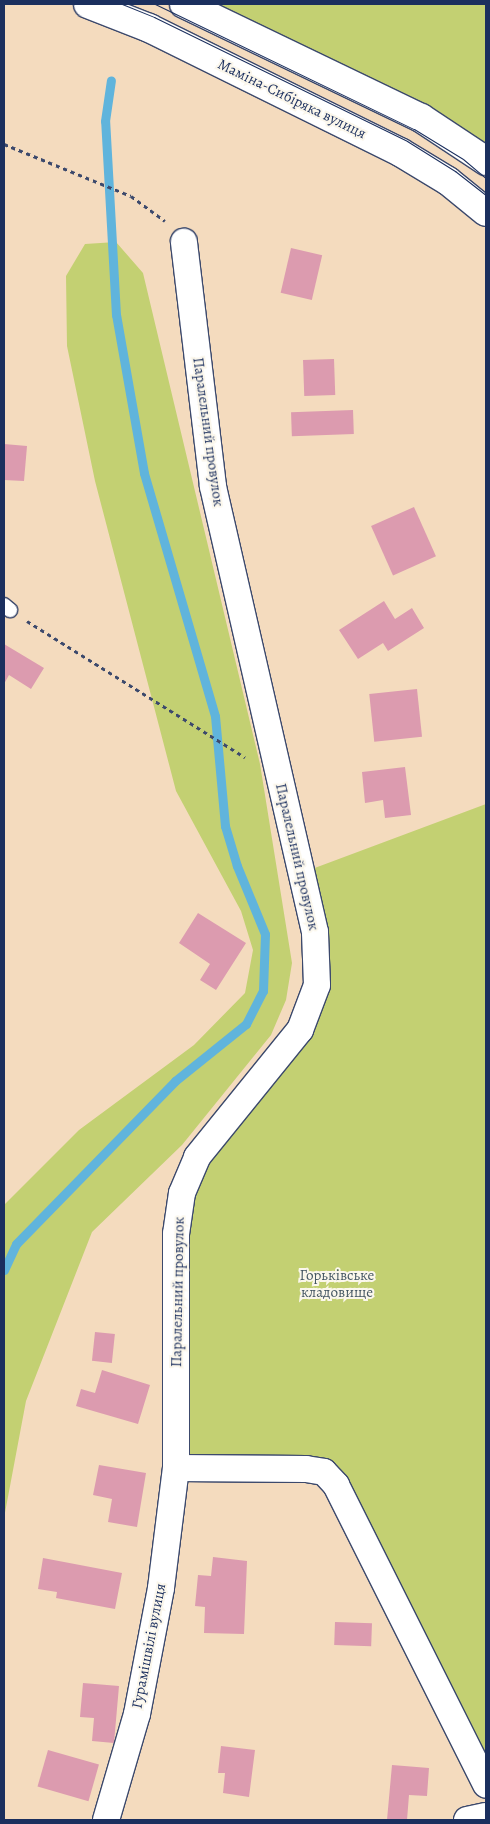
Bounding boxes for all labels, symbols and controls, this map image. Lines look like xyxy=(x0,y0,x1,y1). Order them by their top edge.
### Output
street label: Маміна-Сибіряка вулиця xyxy=(215,55,369,143)
street label: Паралельний провулок xyxy=(189,356,227,508)
street label: Паралельний провулок xyxy=(271,782,323,932)
street label: Паралельний провулок xyxy=(168,1217,188,1367)
park label: Горьківське кладовище xyxy=(300,1266,374,1301)
street label: Гурамішвілі вулиця xyxy=(128,1582,170,1710)

